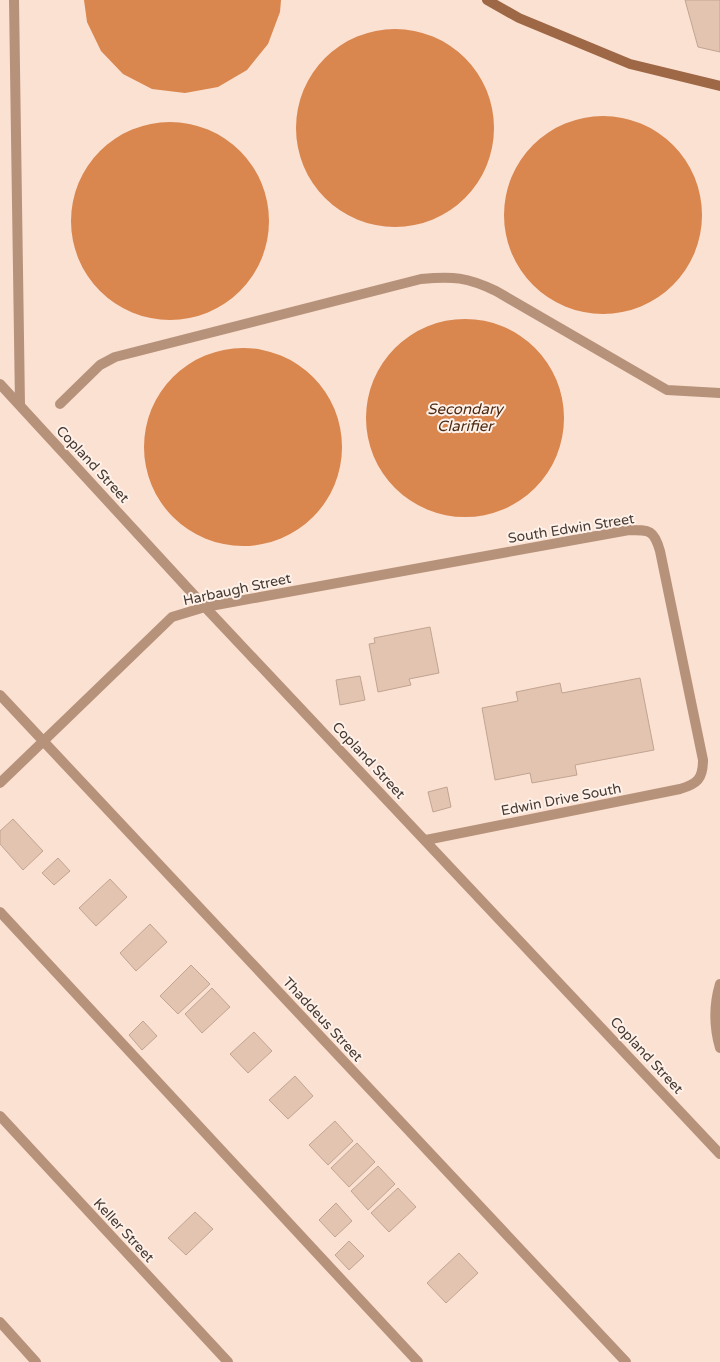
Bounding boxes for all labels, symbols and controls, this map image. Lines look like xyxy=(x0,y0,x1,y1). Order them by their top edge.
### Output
water label: Secondary Clarifier xyxy=(427,400,505,435)
street label: Copland Street xyxy=(53,422,133,507)
street label: South Edwin Street xyxy=(507,510,636,547)
street label: Harbaugh Street xyxy=(182,570,293,609)
street label: Copland Street xyxy=(329,718,409,803)
street label: Edwin Drive South xyxy=(500,780,623,819)
street label: Thaddeus Street xyxy=(279,974,367,1066)
street label: Copland Street xyxy=(607,1013,687,1098)
street label: Keller Street xyxy=(90,1195,158,1266)

